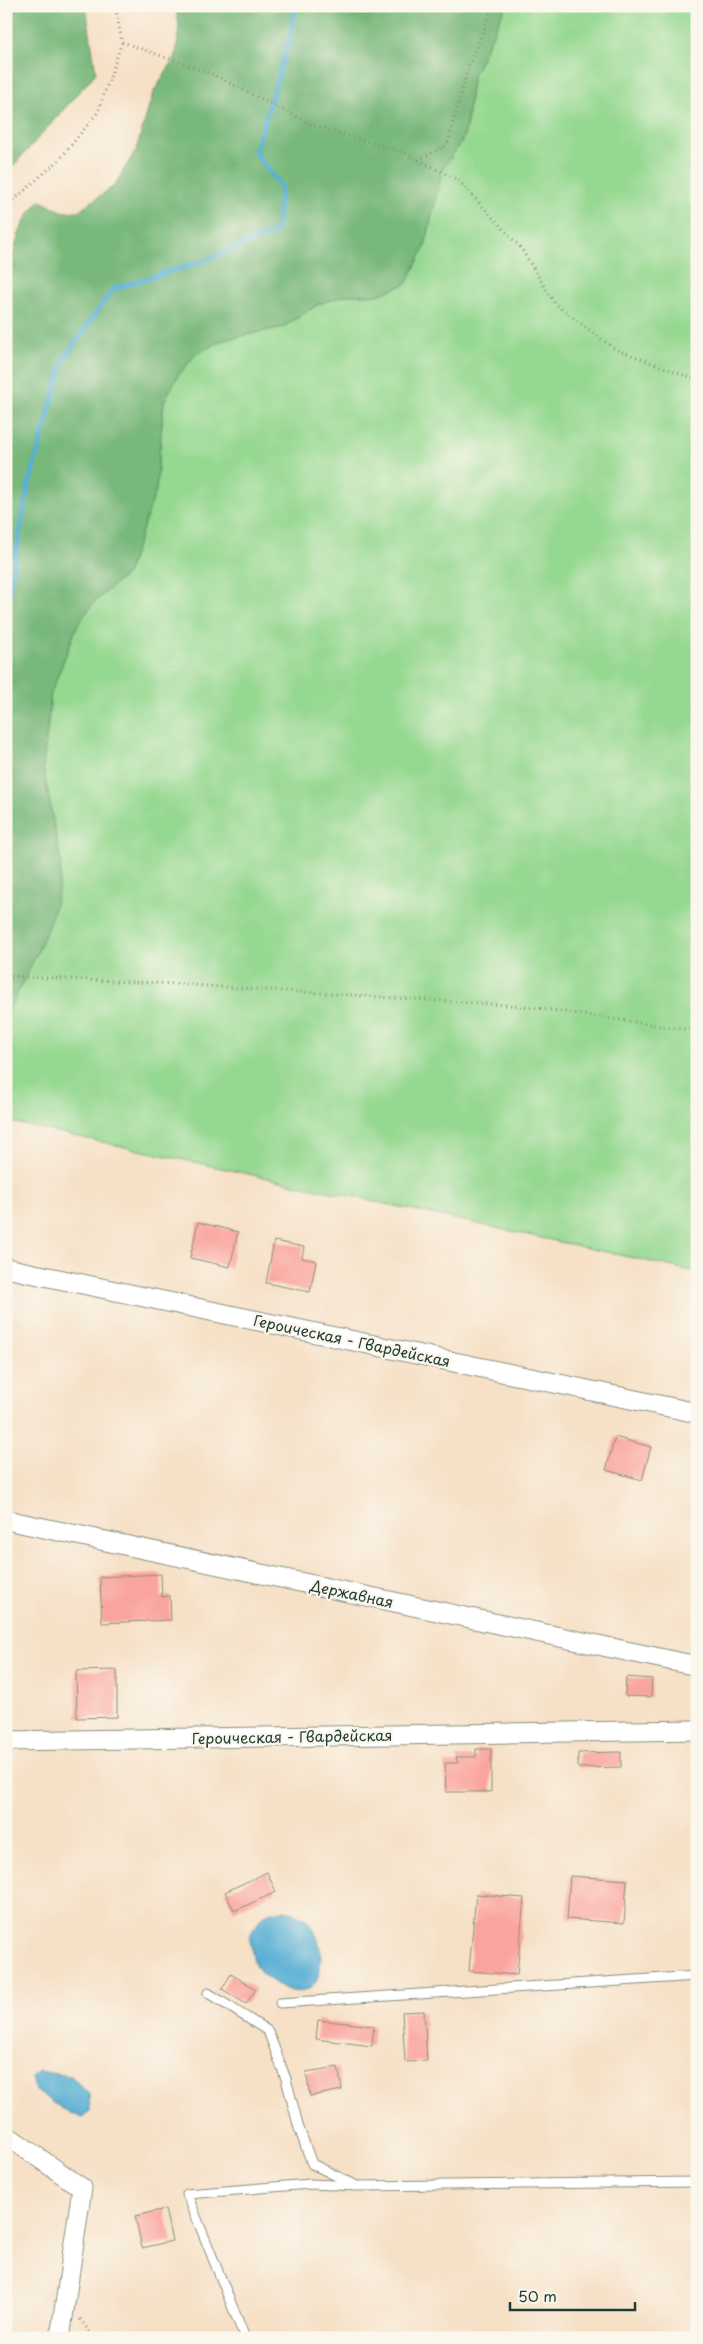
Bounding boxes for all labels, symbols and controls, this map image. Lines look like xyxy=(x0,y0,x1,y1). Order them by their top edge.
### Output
street label: Героическая - Гвардейская xyxy=(251,1308,453,1372)
street label: Державная xyxy=(307,1573,396,1613)
street label: Героическая - Гвардейская xyxy=(191,1723,393,1749)
scale bar xyxy=(510,2279,636,2311)
text: 50 m xyxy=(518,2284,557,2307)

